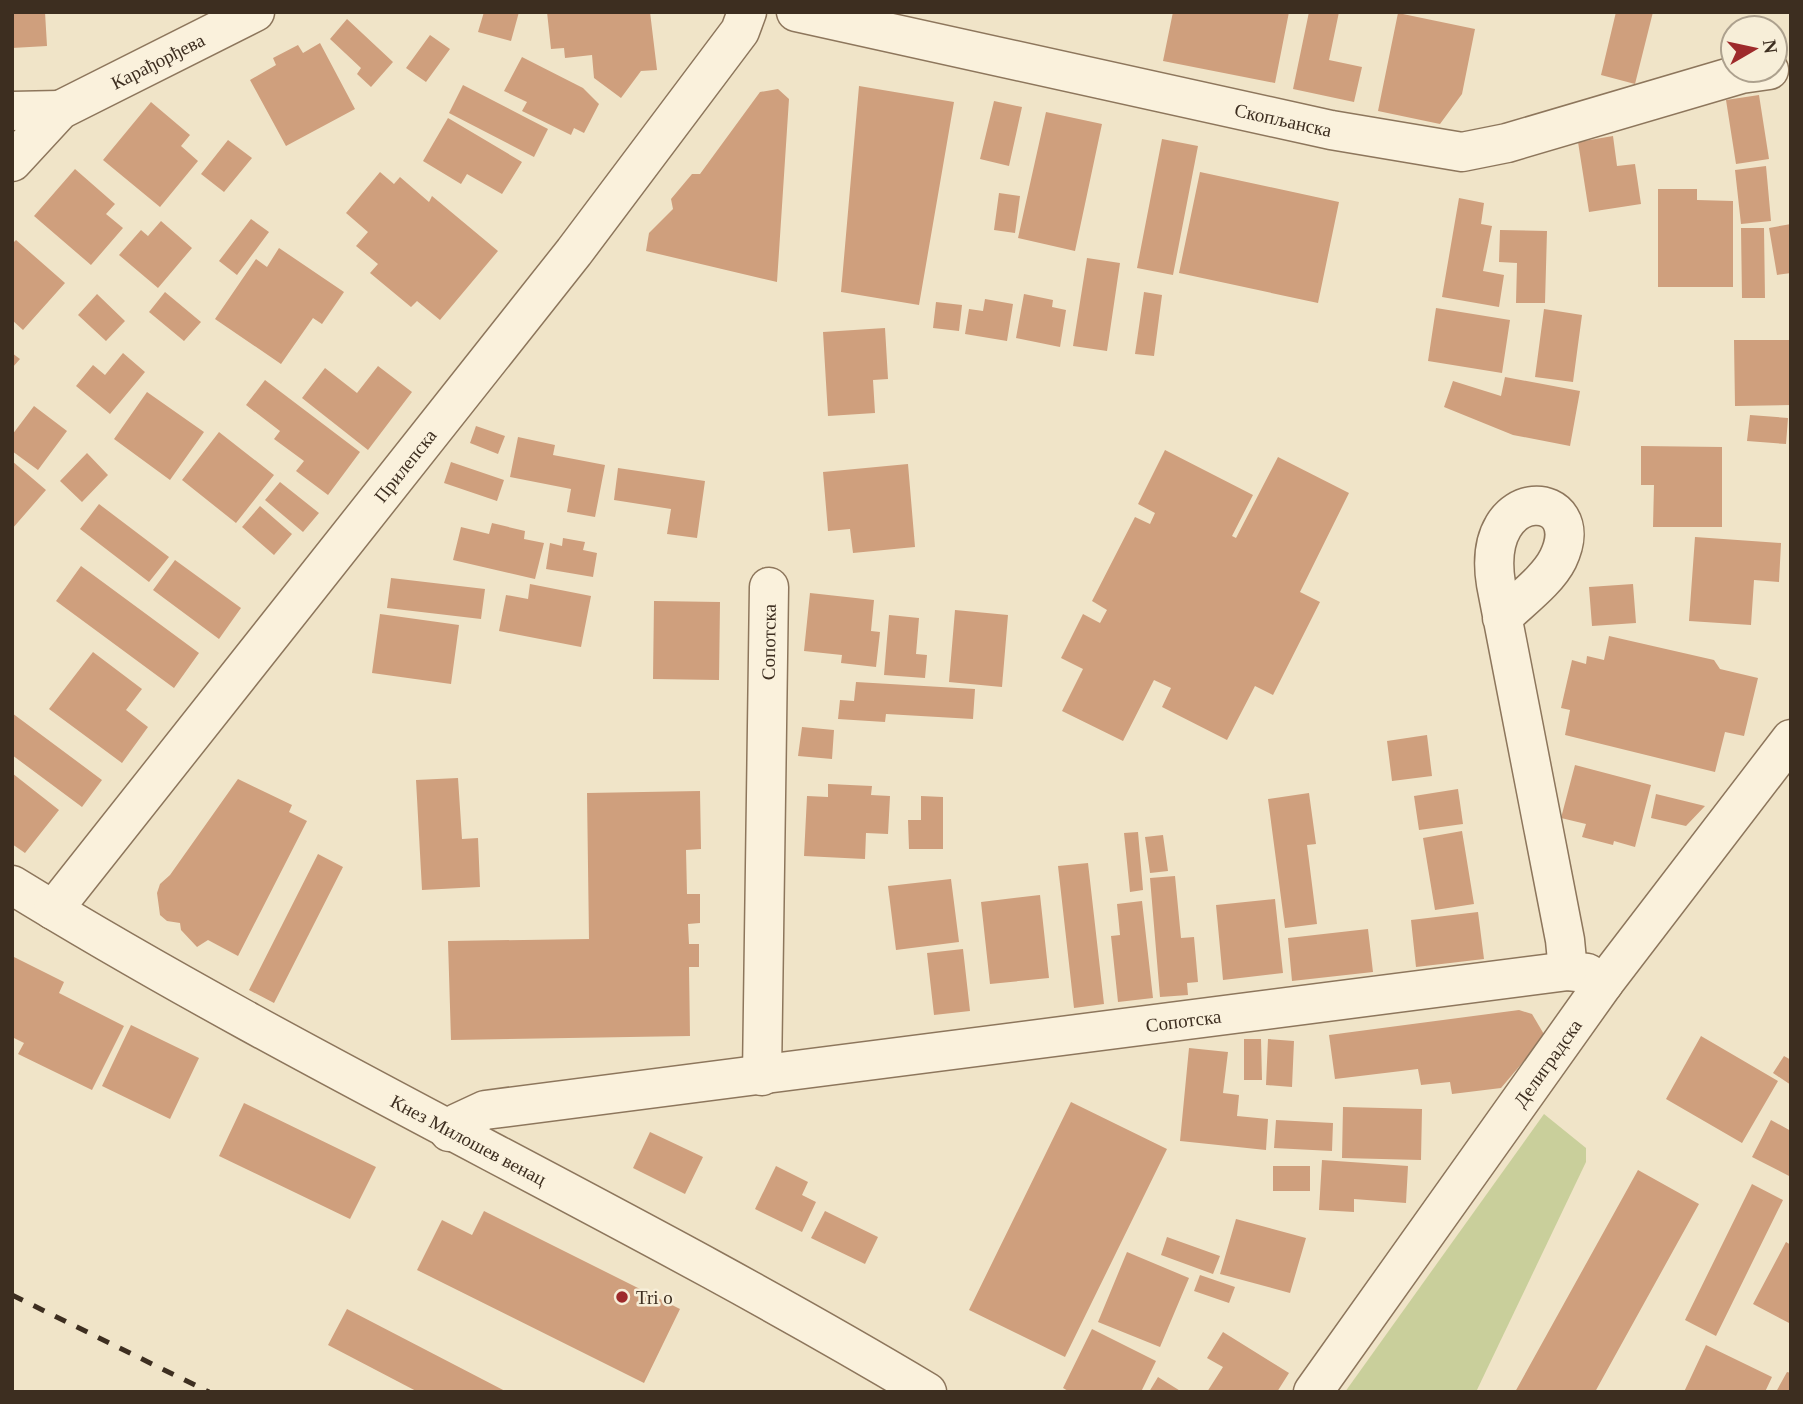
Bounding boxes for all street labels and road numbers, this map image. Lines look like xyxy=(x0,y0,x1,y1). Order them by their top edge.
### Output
street label: Карађорђева xyxy=(108,29,209,94)
street label: Скопљанска xyxy=(1233,99,1334,141)
street label: Прилепска xyxy=(370,425,441,507)
street label: Сопотска xyxy=(758,603,780,680)
street label: Сопотска xyxy=(1144,1006,1223,1036)
street label: Делиградска xyxy=(1509,1015,1586,1111)
street label: Кнез Милошев венац xyxy=(387,1090,550,1190)

